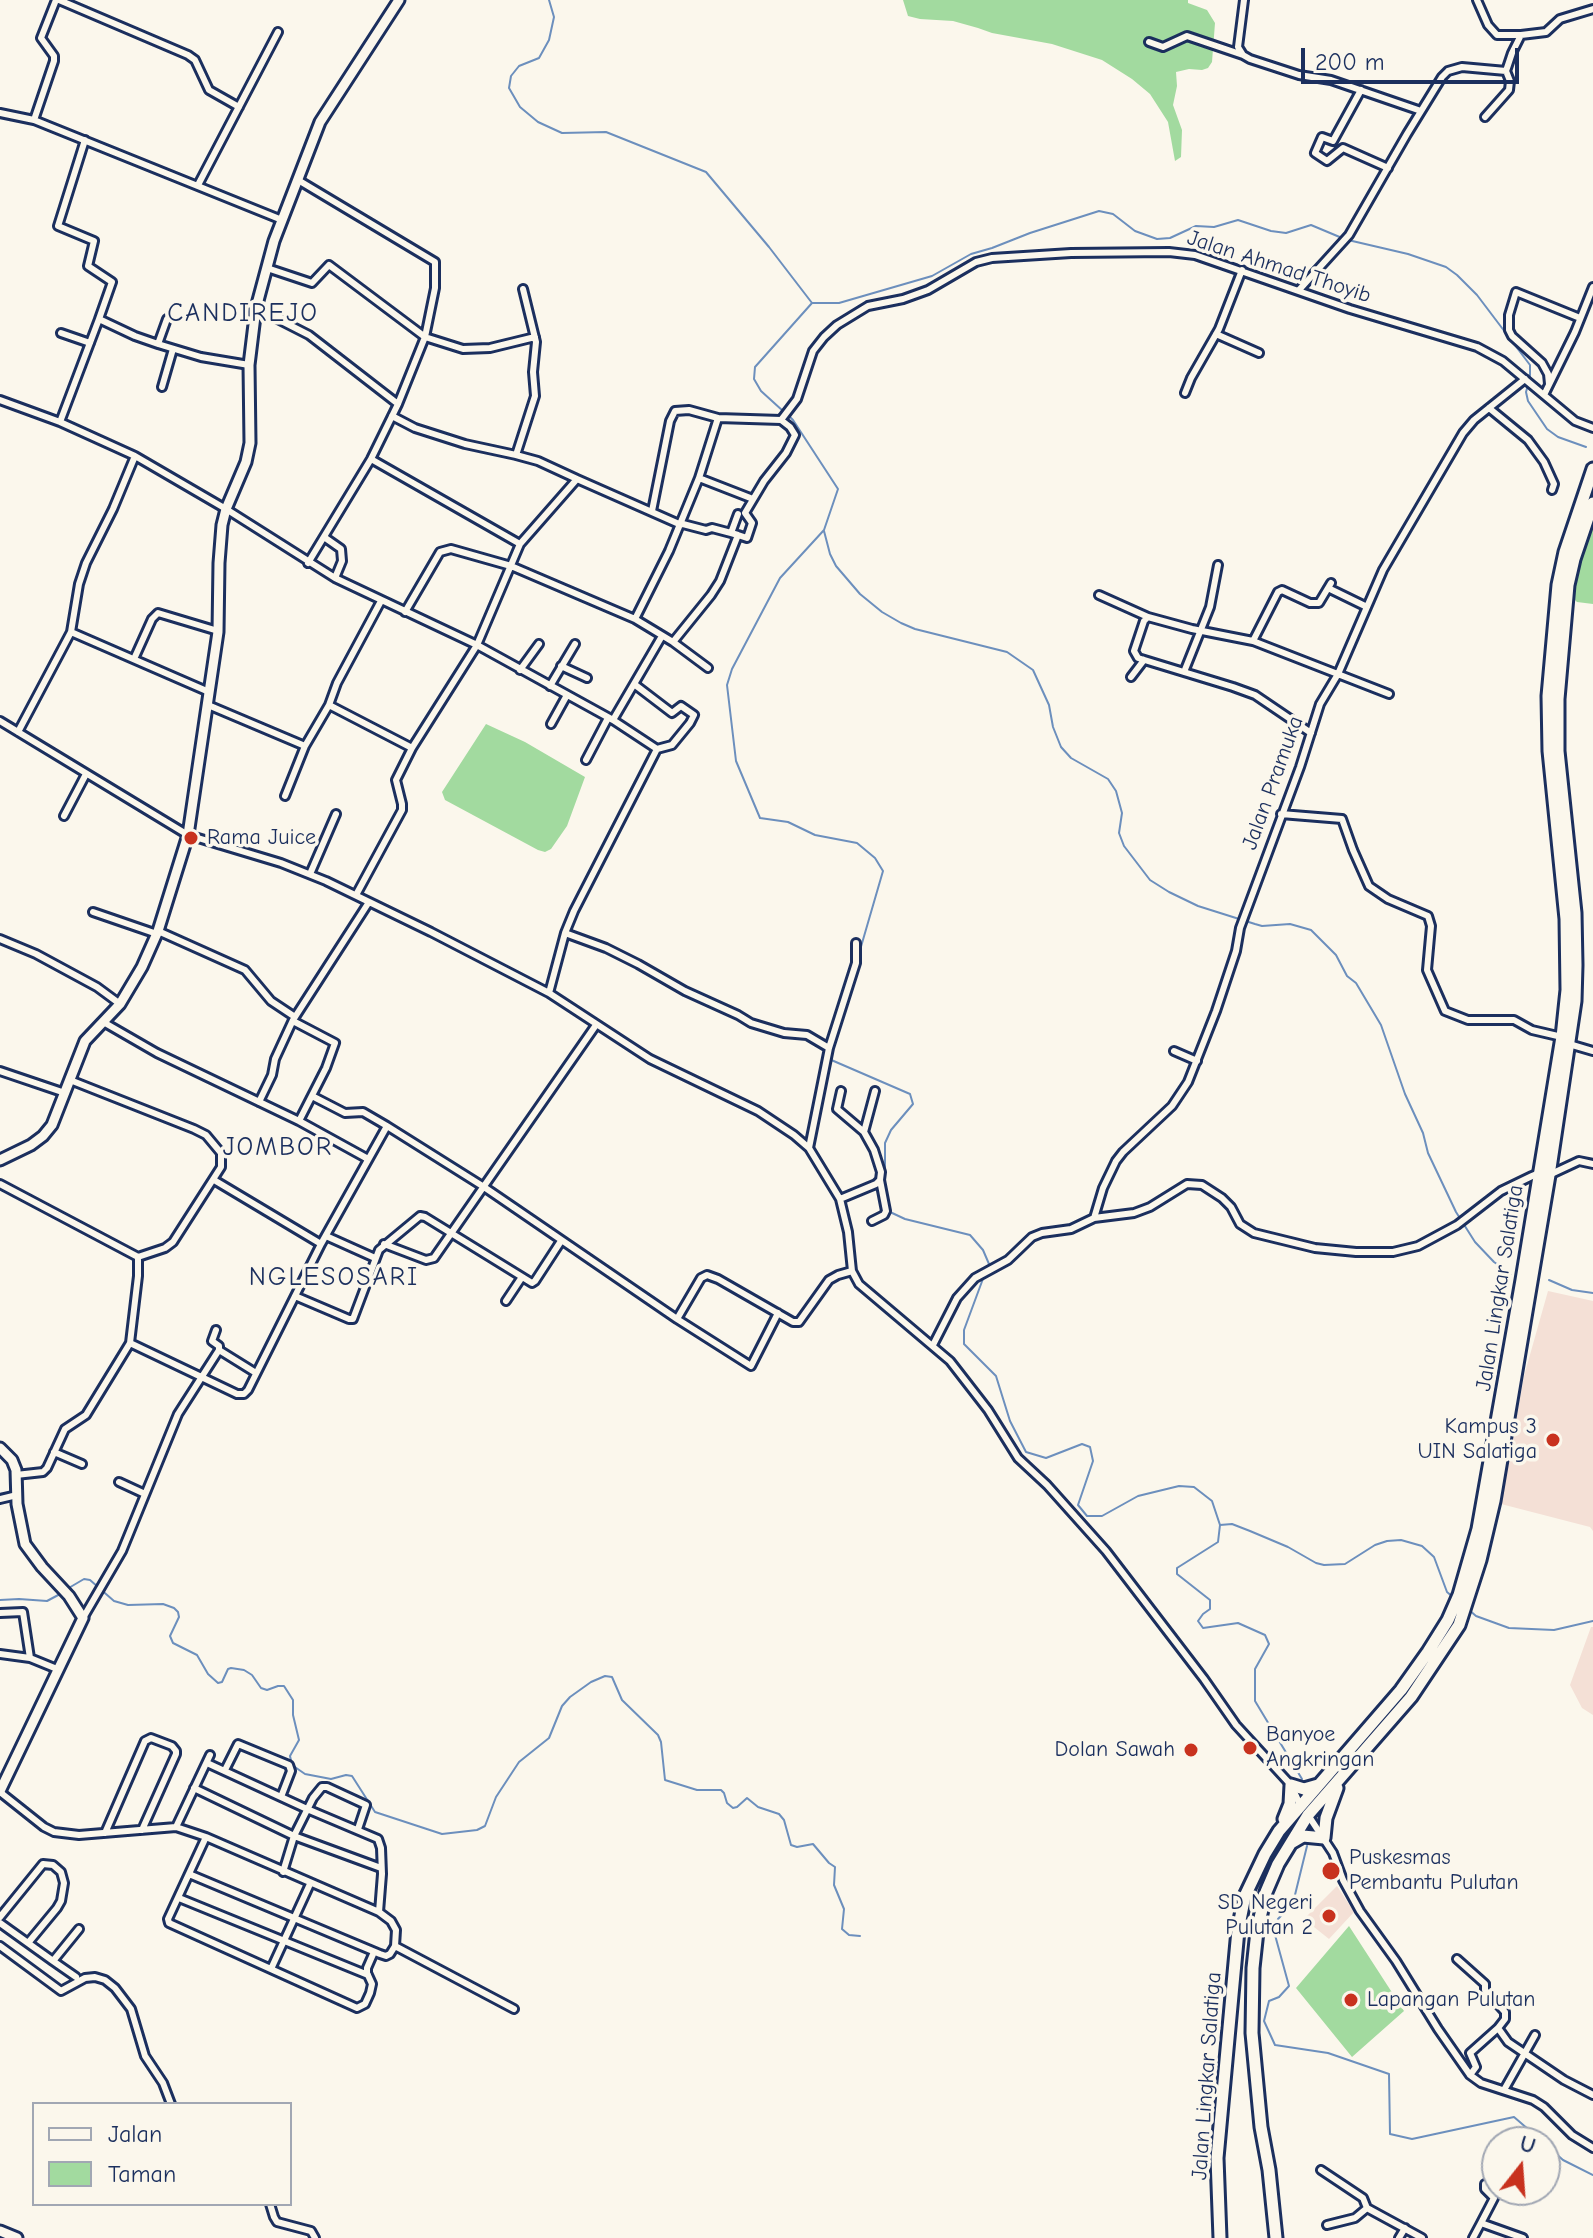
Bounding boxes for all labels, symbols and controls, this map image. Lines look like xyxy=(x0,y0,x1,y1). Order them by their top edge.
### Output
scale bar xyxy=(1305,32,1523,82)
text: 200 m xyxy=(1315,48,1385,76)
street label: Jalan Ahmad Thoyib xyxy=(1184,225,1374,309)
district label: CANDIREJO xyxy=(167,298,319,330)
street label: Jalan Pramuka xyxy=(1237,713,1309,853)
place label: Rama Juice xyxy=(207,825,316,851)
marker: Rama Juice xyxy=(182,829,200,847)
district label: JOMBOR xyxy=(223,1132,333,1164)
street label: Jalan Lingkar Salatiga xyxy=(1471,1183,1529,1393)
district label: NGLESOSARI xyxy=(249,1262,419,1294)
place label: Kampus 3 UIN Salatiga xyxy=(1417,1414,1537,1466)
marker: Kampus 3 UIN Salatiga xyxy=(1544,1431,1562,1449)
place label: Banyoe Angkringan xyxy=(1266,1722,1374,1774)
place label: Dolan Sawah xyxy=(1054,1737,1175,1763)
marker: Banyoe Angkringan xyxy=(1241,1739,1259,1757)
marker: Dolan Sawah xyxy=(1182,1741,1200,1759)
place label: Puskesmas Pembantu Pulutan xyxy=(1349,1845,1519,1896)
marker: Puskesmas Pembantu Pulutan xyxy=(1320,1860,1342,1882)
place label: SD Negeri Pulutan 2 xyxy=(1218,1890,1313,1942)
marker: SD Negeri Pulutan 2 xyxy=(1320,1907,1338,1925)
street label: Jalan Lingkar Salatiga xyxy=(1187,1971,1227,2181)
place label: Lapangan Pulutan xyxy=(1367,1987,1535,2013)
marker: Lapangan Pulutan xyxy=(1342,1991,1360,2009)
legend xyxy=(32,2102,292,2206)
text: Jalan xyxy=(108,2120,162,2148)
north arrow xyxy=(1481,2126,1561,2206)
text: U xyxy=(1517,2130,1538,2160)
text: Taman xyxy=(108,2160,176,2188)

